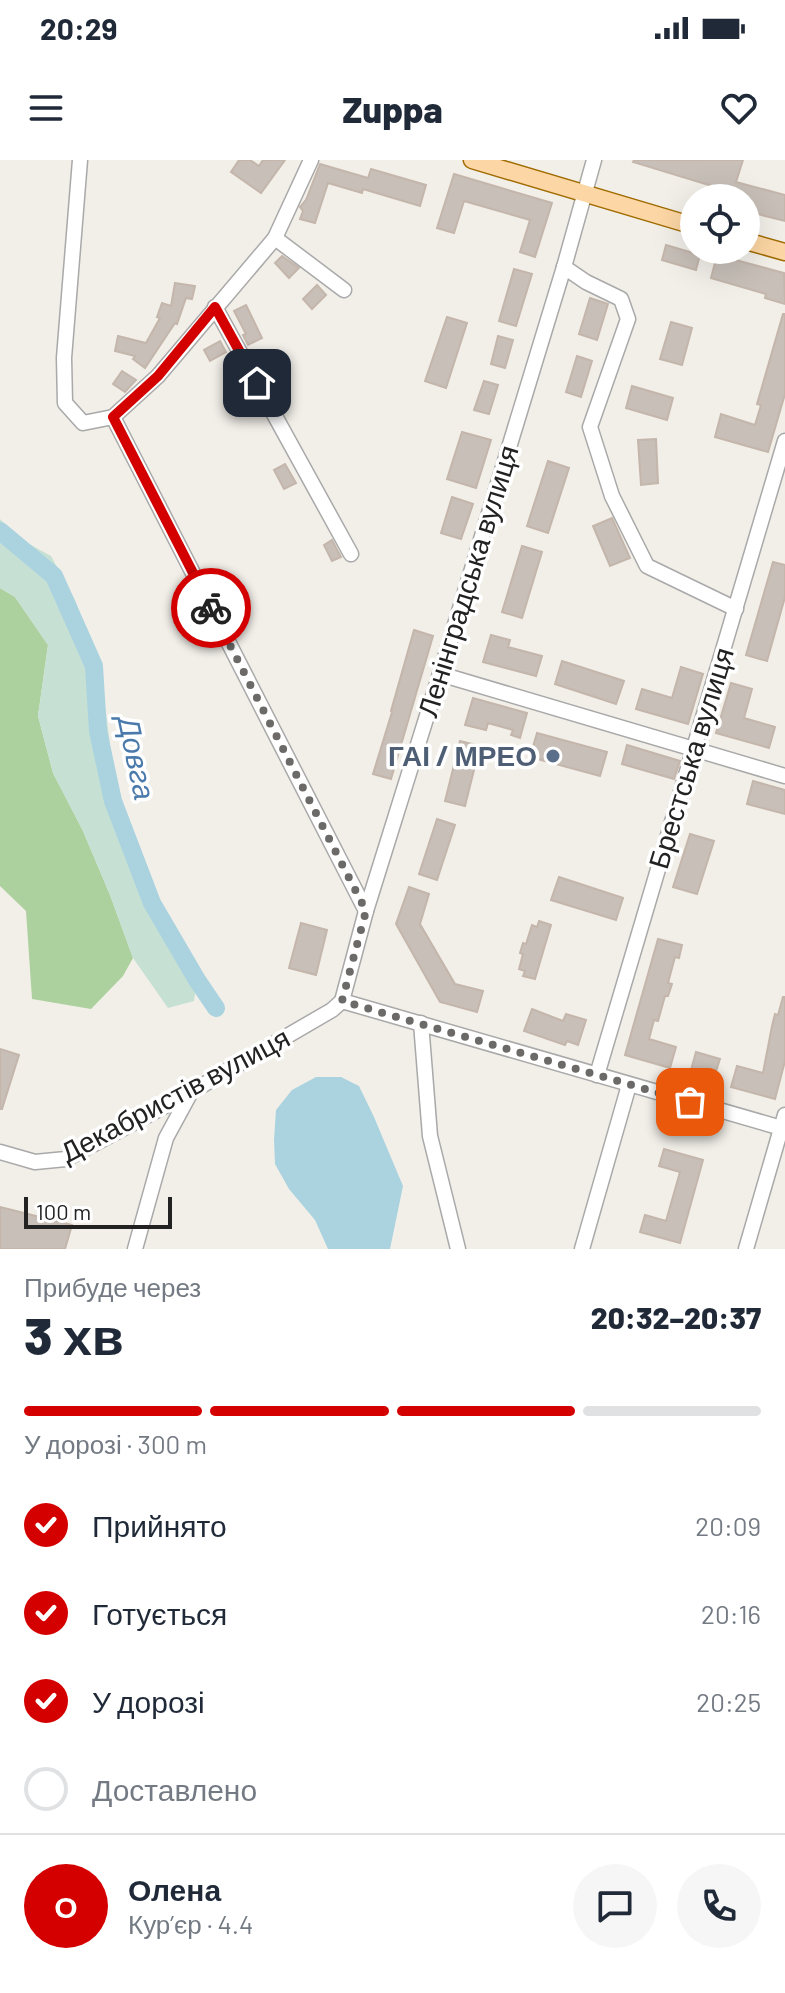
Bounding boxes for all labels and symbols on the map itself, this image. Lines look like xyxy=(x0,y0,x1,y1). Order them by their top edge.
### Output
pin xyxy=(223,349,291,417)
street label: Ленінградська вулиця xyxy=(410,441,525,721)
courier xyxy=(171,568,251,648)
street label: Брестська вулиця xyxy=(640,643,740,872)
water label: Довга xyxy=(111,710,164,803)
place label: ГАІ / МРЕО xyxy=(388,738,537,772)
marker: ГАІ / МРЕО xyxy=(544,747,562,765)
street label: Декабристів вулиця xyxy=(54,1019,295,1169)
pin xyxy=(656,1068,724,1136)
scale bar xyxy=(24,1193,172,1229)

